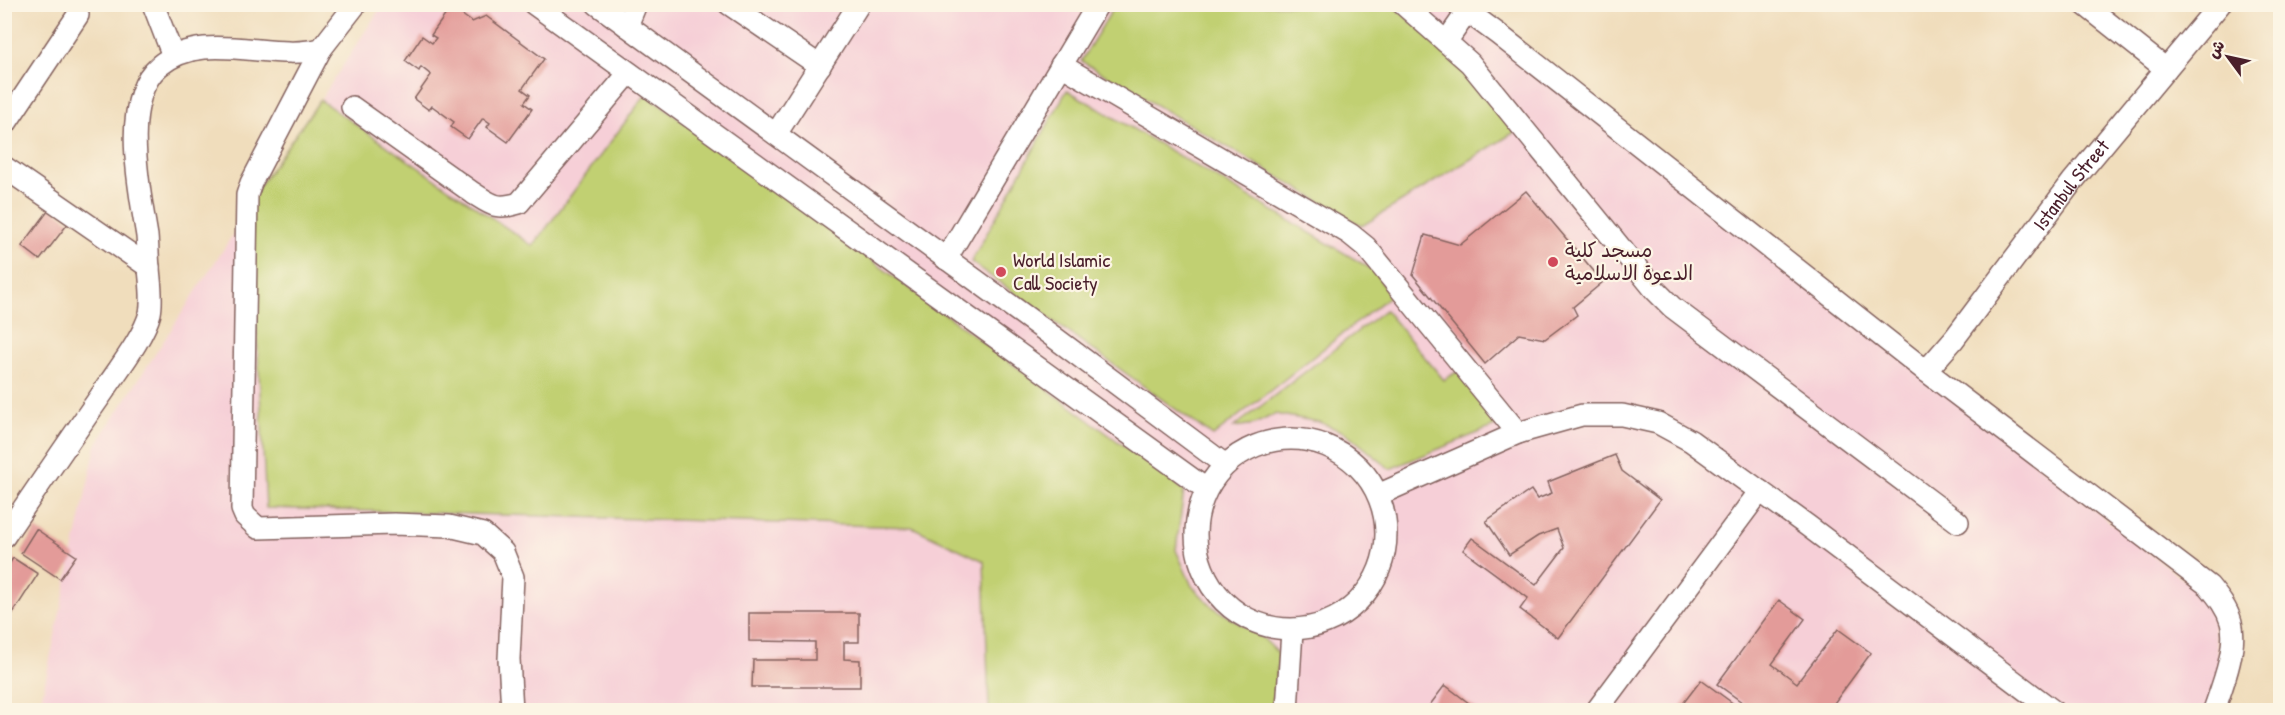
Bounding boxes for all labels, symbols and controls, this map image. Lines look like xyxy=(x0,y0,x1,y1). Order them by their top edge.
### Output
north arrow xyxy=(2198,27,2258,87)
text: ش xyxy=(2201,35,2229,62)
street label: Istanbul Street xyxy=(2026,133,2116,236)
place label: مسجد كلية الدعوة الاسلامية xyxy=(1565,236,1693,286)
place label: World Islamic Call Society xyxy=(1013,246,1110,296)
marker: مسجد كلية الدعوة الاسلامية xyxy=(1546,255,1560,269)
marker: World Islamic Call Society xyxy=(994,265,1008,279)

